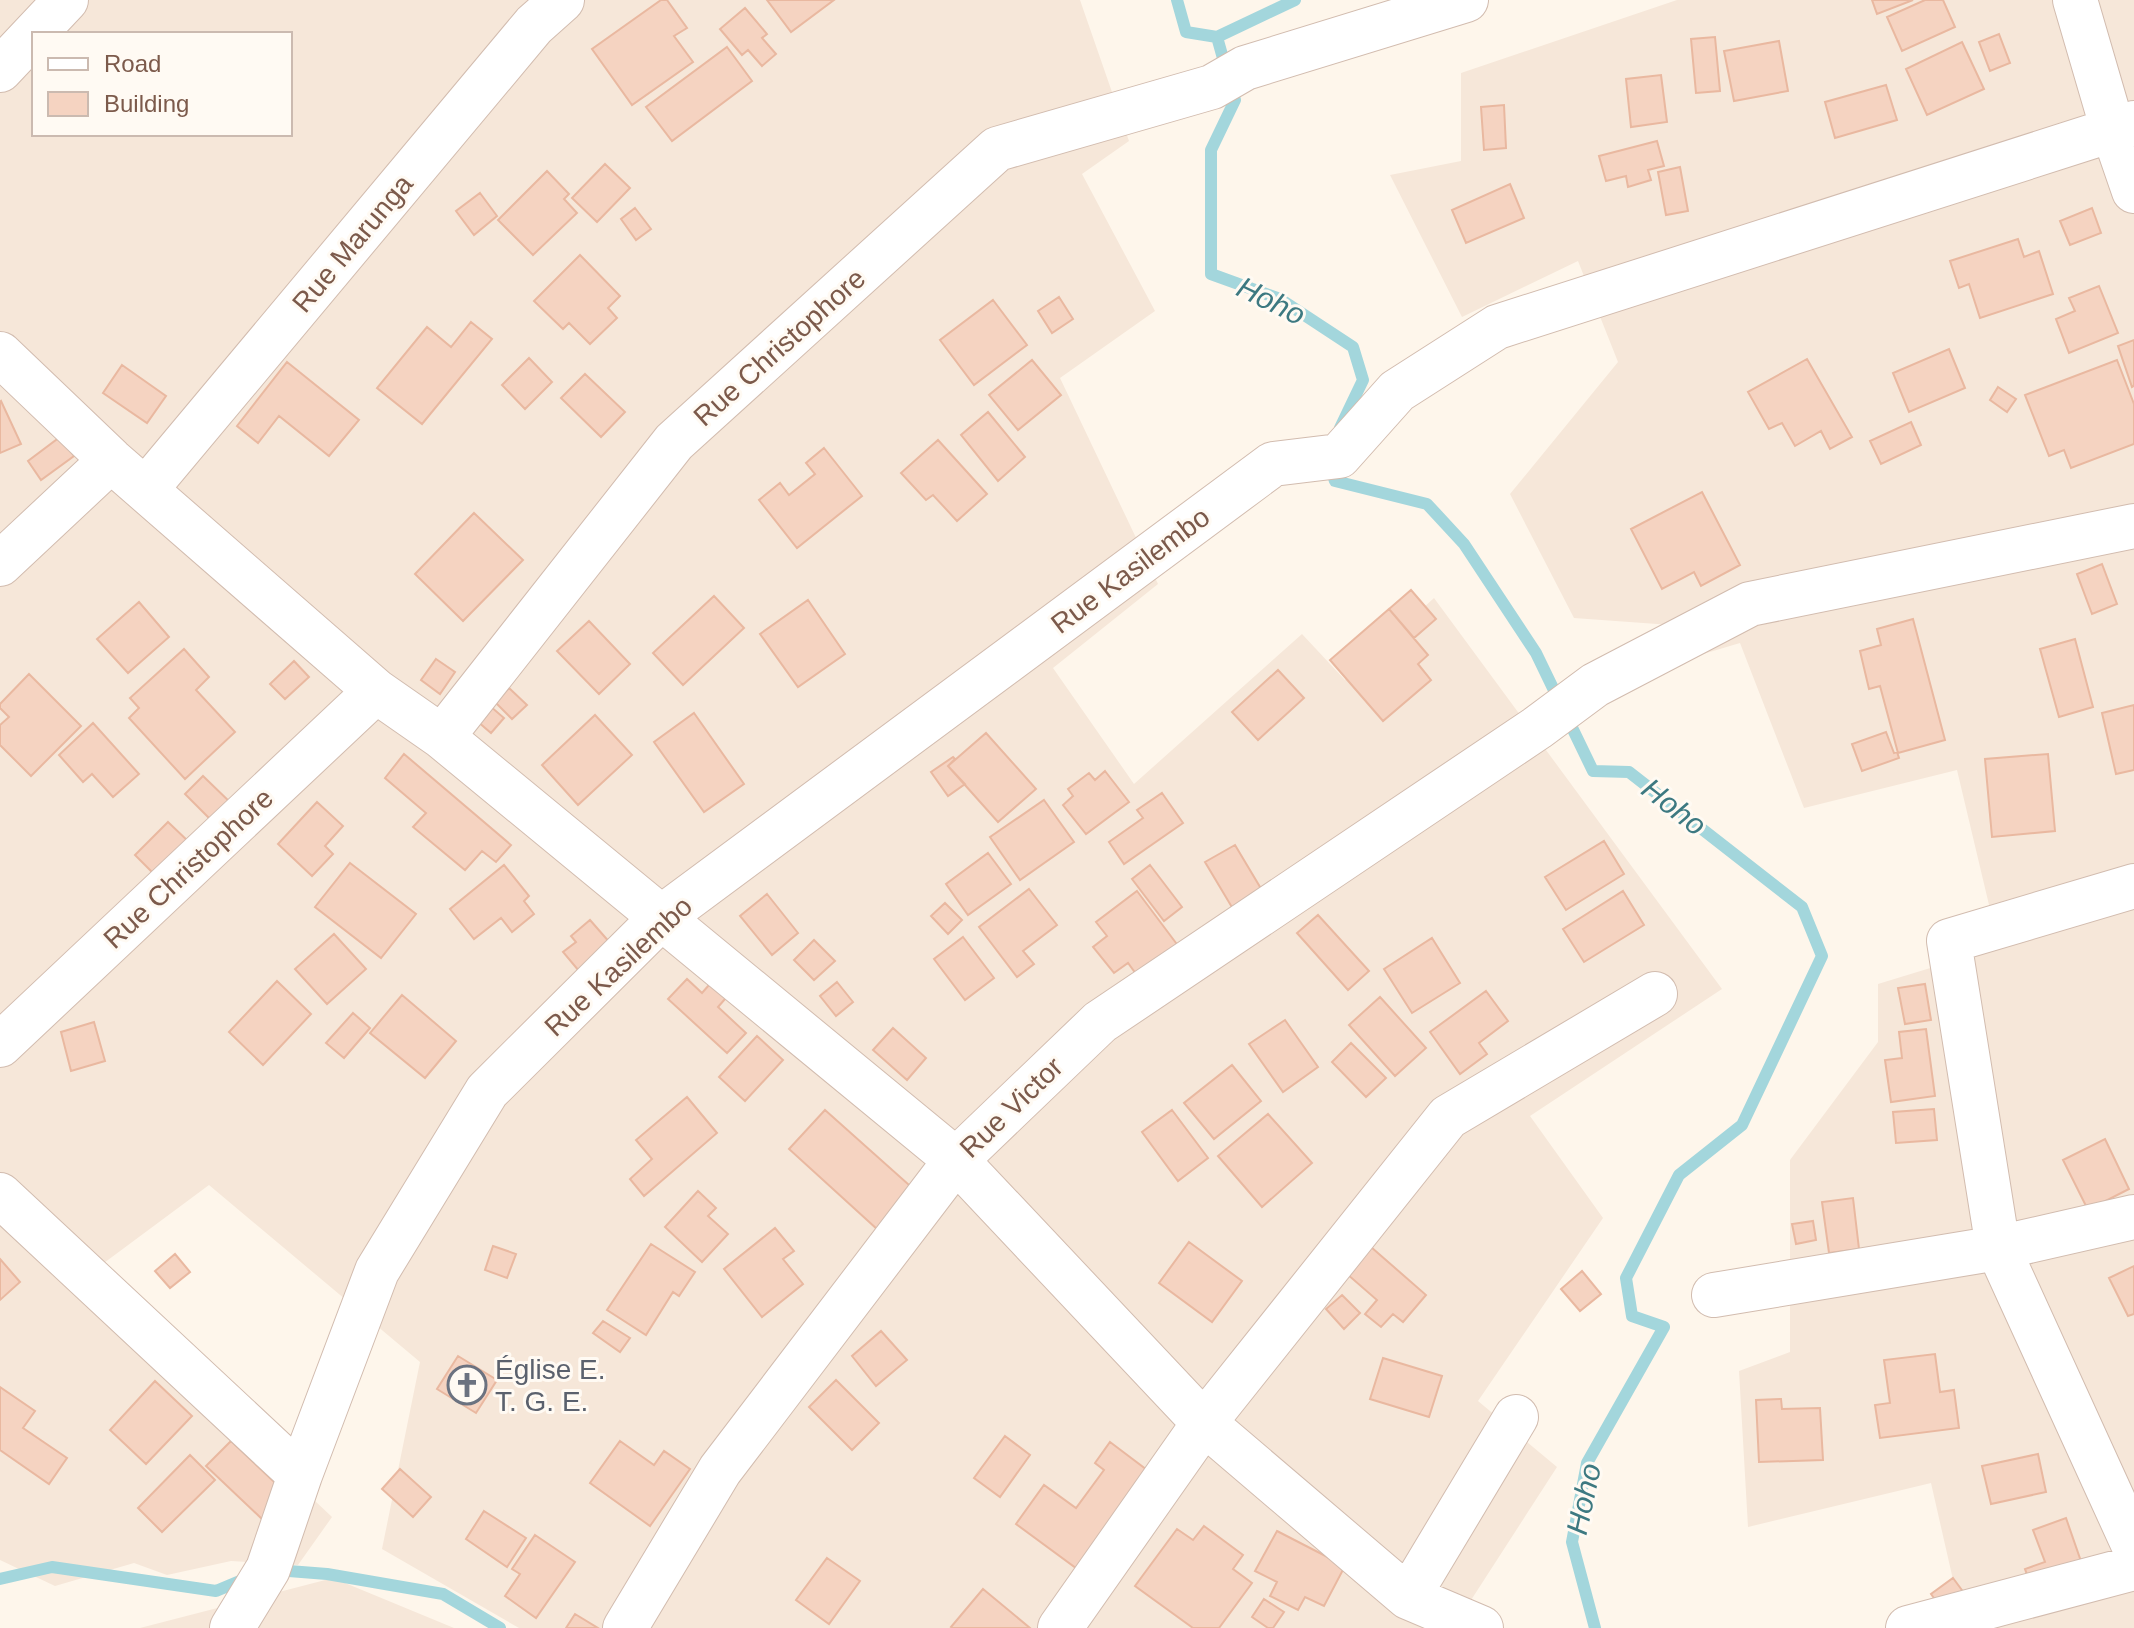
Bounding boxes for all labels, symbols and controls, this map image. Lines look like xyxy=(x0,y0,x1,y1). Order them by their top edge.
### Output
legend xyxy=(32,32,292,136)
text: Road xyxy=(104,50,161,77)
text: Building xyxy=(104,90,189,117)
street label: Rue Marunga xyxy=(286,168,419,318)
street label: Rue Christophore xyxy=(687,262,871,432)
water label: Hoho xyxy=(1232,270,1311,331)
street label: Rue Kasilembo xyxy=(1045,501,1215,640)
water label: Hoho xyxy=(1636,772,1713,842)
street label: Rue Christophore xyxy=(98,782,279,955)
street label: Rue Kasilembo xyxy=(538,890,698,1042)
street label: Rue Victor xyxy=(954,1051,1069,1164)
place label: Église E. T. G. E. xyxy=(495,1354,606,1417)
church icon: Église E. T. G. E. xyxy=(446,1364,488,1406)
water label: Hoho xyxy=(1560,1460,1607,1537)

